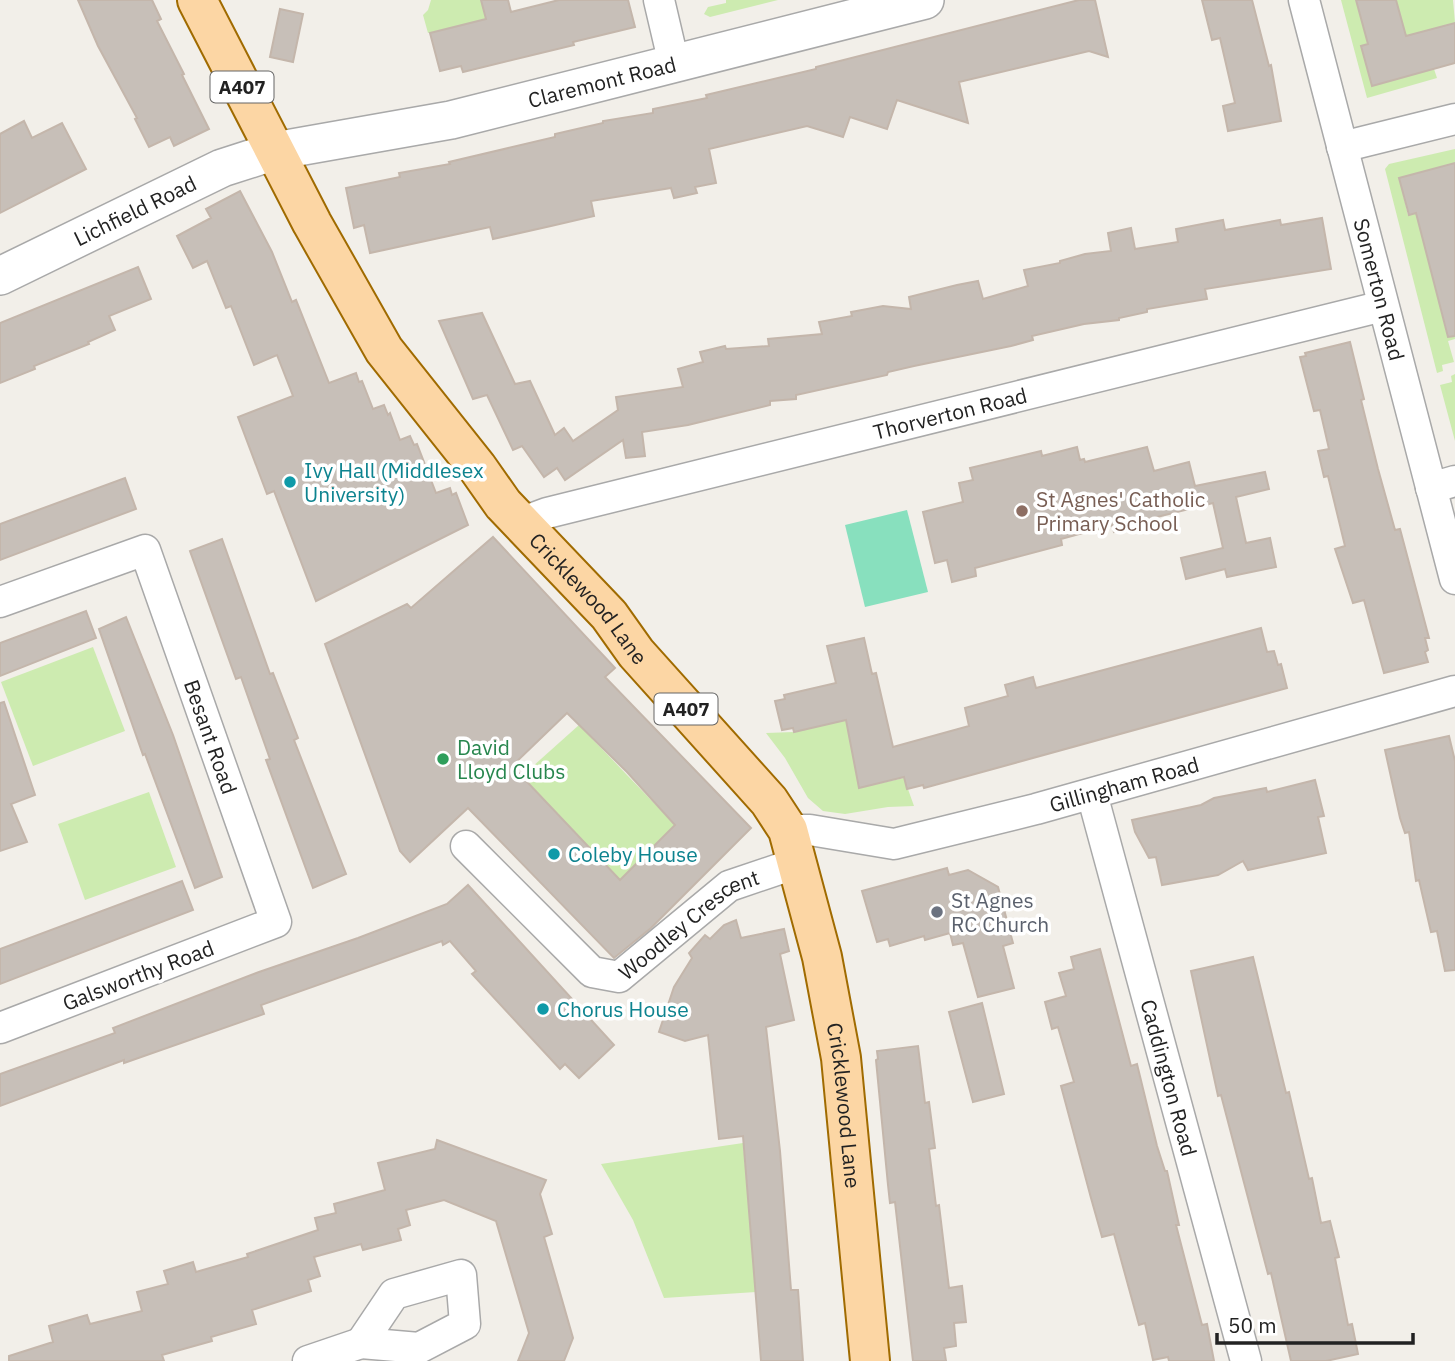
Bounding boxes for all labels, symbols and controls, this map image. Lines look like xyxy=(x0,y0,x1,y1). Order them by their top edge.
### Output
street label: Claremont Road xyxy=(525,50,679,114)
road number: A407 xyxy=(210,72,274,102)
street label: Lichfield Road xyxy=(69,169,201,252)
street label: Somerton Road xyxy=(1347,215,1411,363)
street label: Thorverton Road xyxy=(870,381,1030,446)
place label: Ivy Hall (Middlesex University) xyxy=(304,456,484,508)
marker: Ivy Hall (Middlesex University) xyxy=(282,474,298,490)
place label: St Agnes' Catholic Primary School xyxy=(1036,485,1205,537)
marker: St Agnes' Catholic Primary School xyxy=(1014,503,1030,519)
street label: Cricklewood Lane xyxy=(523,526,654,670)
street label: Besant Road xyxy=(178,676,244,798)
road number: A407 xyxy=(654,694,718,724)
place label: David Lloyd Clubs xyxy=(457,733,566,785)
street label: Gillingham Road xyxy=(1046,750,1202,819)
marker: David Lloyd Clubs xyxy=(435,751,451,767)
place label: Coleby House xyxy=(568,840,698,868)
marker: Coleby House xyxy=(546,846,562,862)
street label: Woodley Crescent xyxy=(612,863,763,986)
place label: St Agnes RC Church xyxy=(951,886,1049,938)
marker: St Agnes RC Church xyxy=(929,904,945,920)
street label: Galsworthy Road xyxy=(58,933,218,1017)
place label: Chorus House xyxy=(557,995,689,1023)
street label: Caddington Road xyxy=(1134,996,1204,1159)
marker: Chorus House xyxy=(535,1001,551,1017)
street label: Cricklewood Lane xyxy=(821,1020,867,1190)
scale bar xyxy=(1217,1302,1413,1346)
text: 50 m xyxy=(1228,1311,1277,1339)

